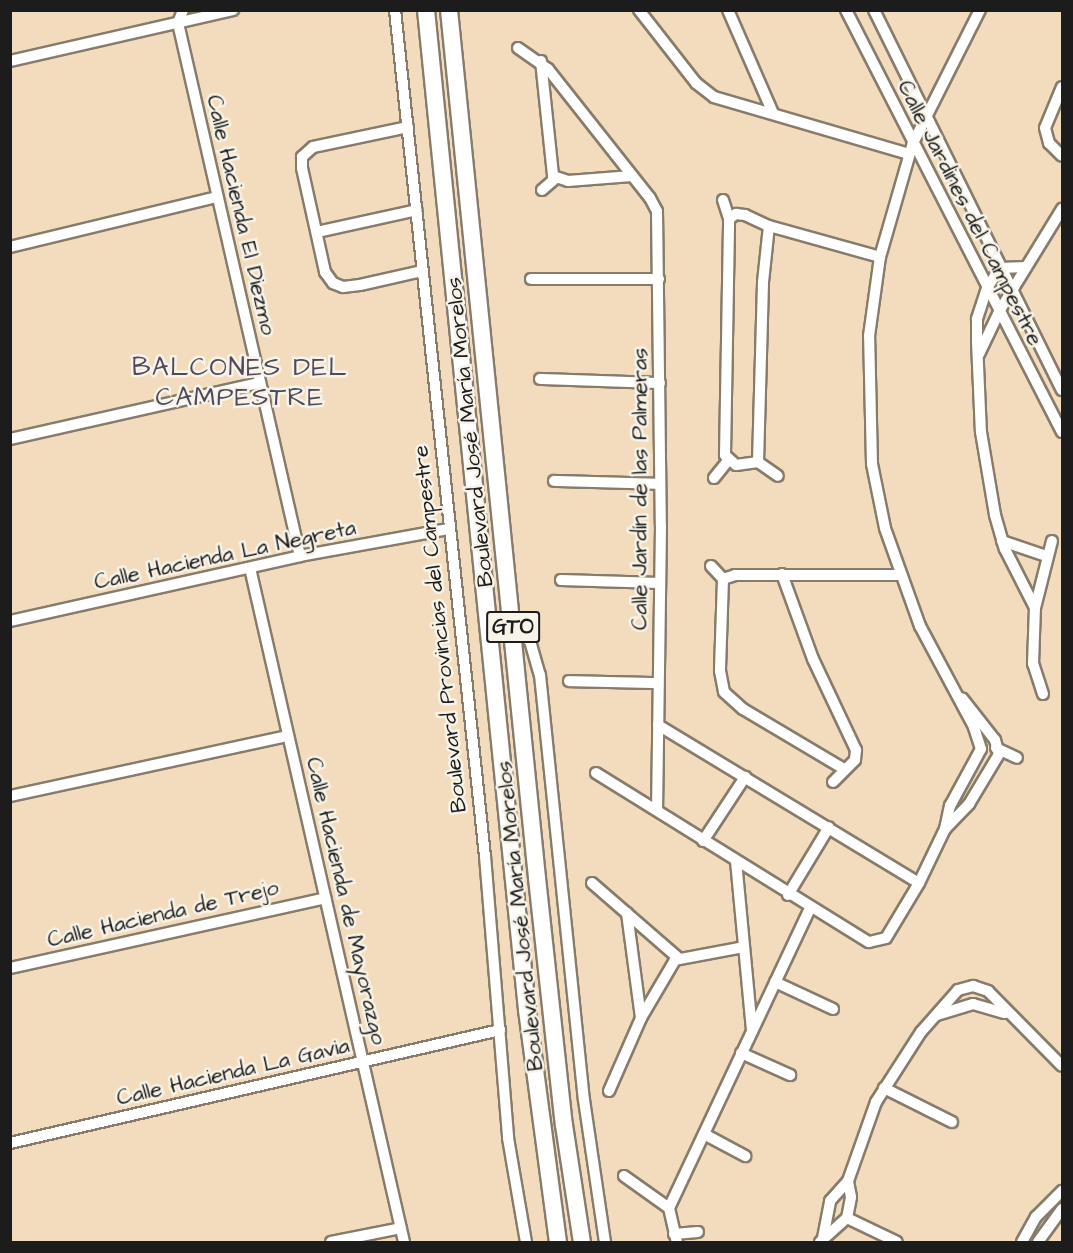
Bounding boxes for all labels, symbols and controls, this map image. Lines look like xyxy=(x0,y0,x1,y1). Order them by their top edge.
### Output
street label: Calle Jardines del Campestre xyxy=(891,76,1049,350)
street label: Calle Hacienda El Diezmo xyxy=(201,92,281,338)
street label: Boulevard José María Morelos xyxy=(441,276,499,588)
street label: Calle Jardín de las Palmeras xyxy=(627,348,653,630)
district label: BALCONES DEL CAMPESTRE xyxy=(132,352,348,414)
street label: Boulevard Provincias del Campestre xyxy=(408,444,472,814)
street label: Calle Hacienda La Negreta xyxy=(92,514,358,596)
road number: GTO xyxy=(486,609,540,645)
street label: Calle Hacienda de Mayorazgo xyxy=(300,755,392,1047)
street label: Boulevard José María Morelos xyxy=(491,760,549,1072)
street label: Calle Hacienda de Trejo xyxy=(45,875,281,953)
street label: Calle Hacienda La Gavia xyxy=(114,1032,352,1112)

